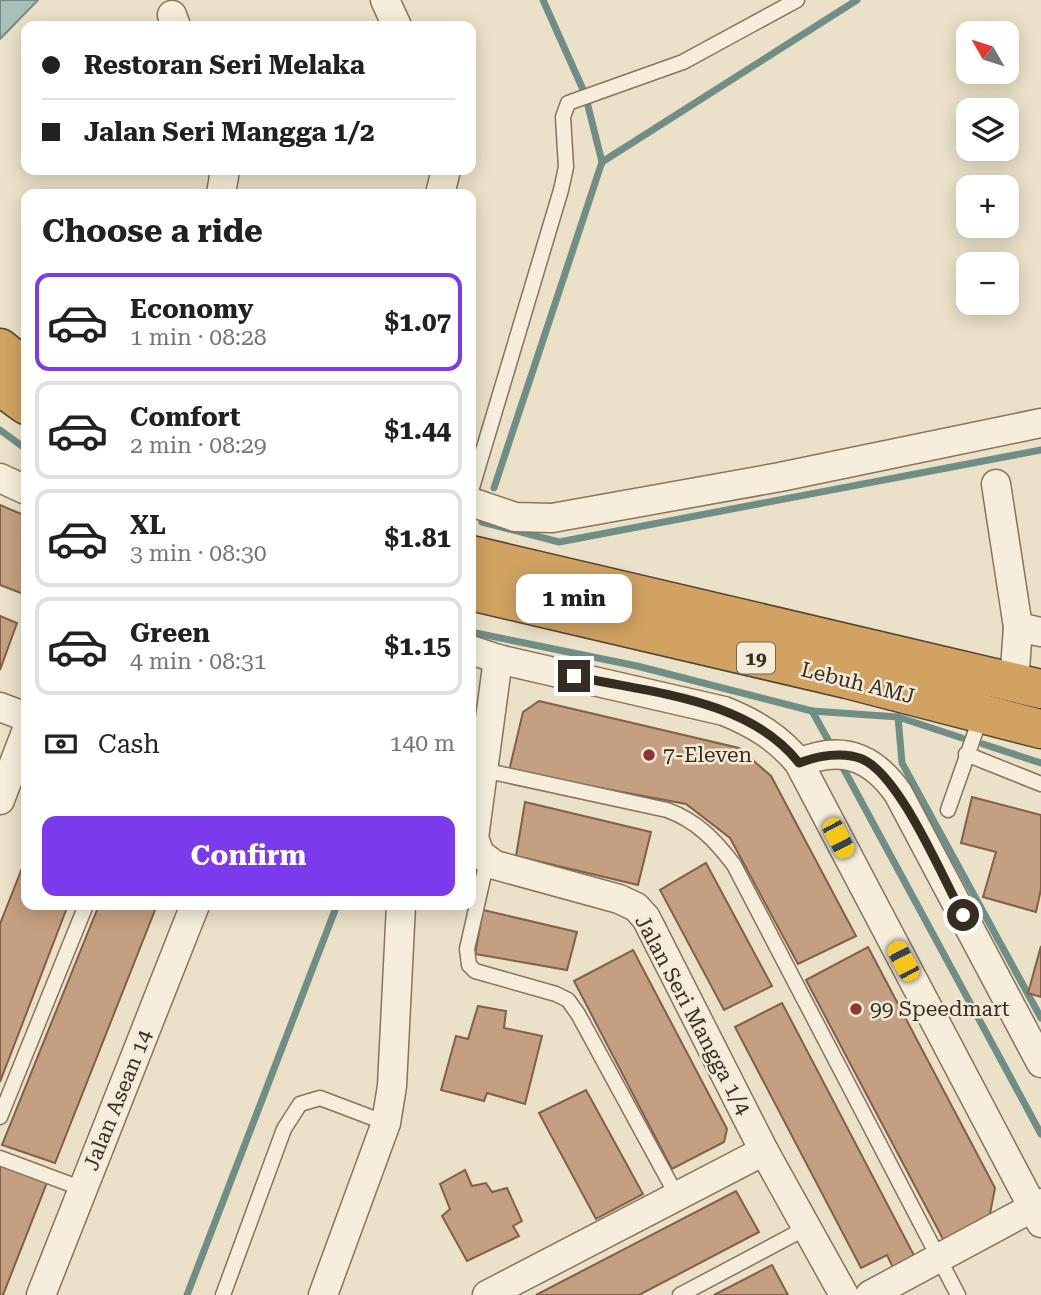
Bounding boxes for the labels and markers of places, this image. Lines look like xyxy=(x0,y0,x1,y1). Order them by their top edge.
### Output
place label: 7-Eleven xyxy=(663,743,753,767)
marker: 7-Eleven xyxy=(641,747,657,763)
place label: 99 Speedmart xyxy=(870,997,1010,1021)
marker: 99 Speedmart xyxy=(848,1001,864,1017)

